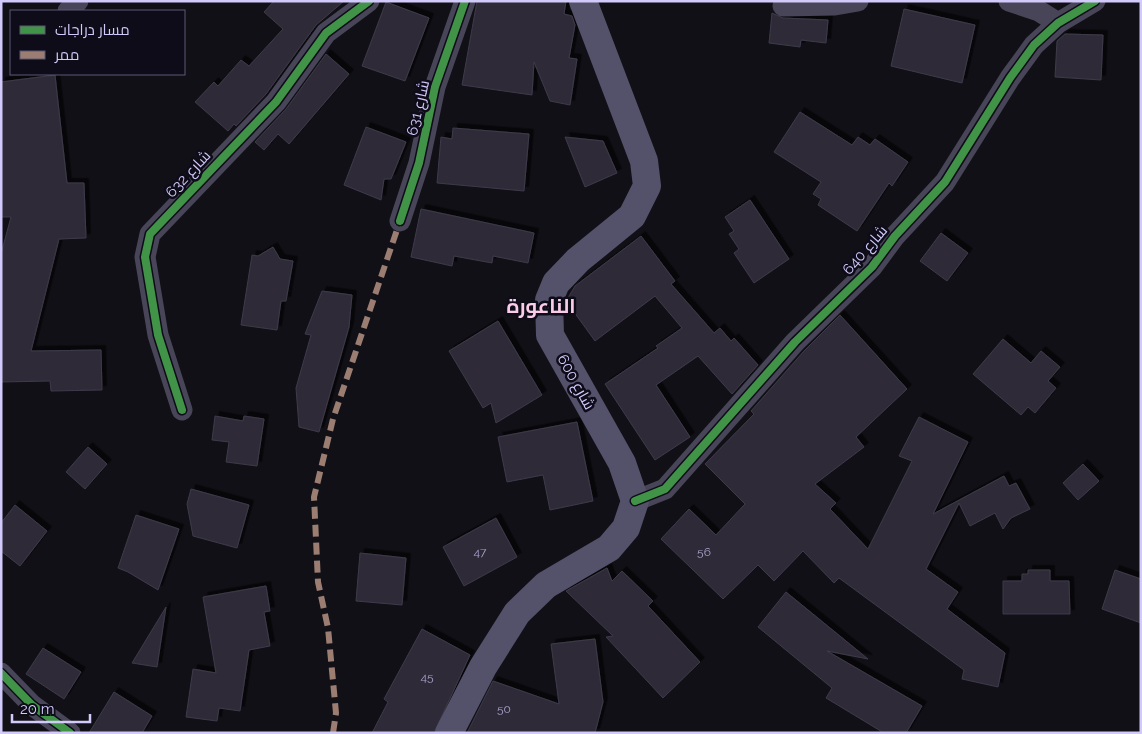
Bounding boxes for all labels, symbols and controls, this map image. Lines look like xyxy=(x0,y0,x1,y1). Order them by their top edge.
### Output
legend xyxy=(10,10,185,75)
text: مسار دراجات xyxy=(55,21,130,39)
text: ممر xyxy=(54,46,79,64)
street label: شارع 631 xyxy=(403,79,435,138)
street label: شارع 632 xyxy=(162,147,216,203)
street label: شارع 640 xyxy=(839,222,893,280)
district label: الناعورة xyxy=(506,294,576,318)
street label: شارع 600 xyxy=(552,351,598,414)
house number: 47 xyxy=(474,545,487,559)
house number: 56 xyxy=(697,545,711,559)
house number: 45 xyxy=(420,670,434,684)
scale bar xyxy=(12,692,90,724)
text: 20 m xyxy=(20,700,55,718)
house number: 50 xyxy=(497,702,511,716)

